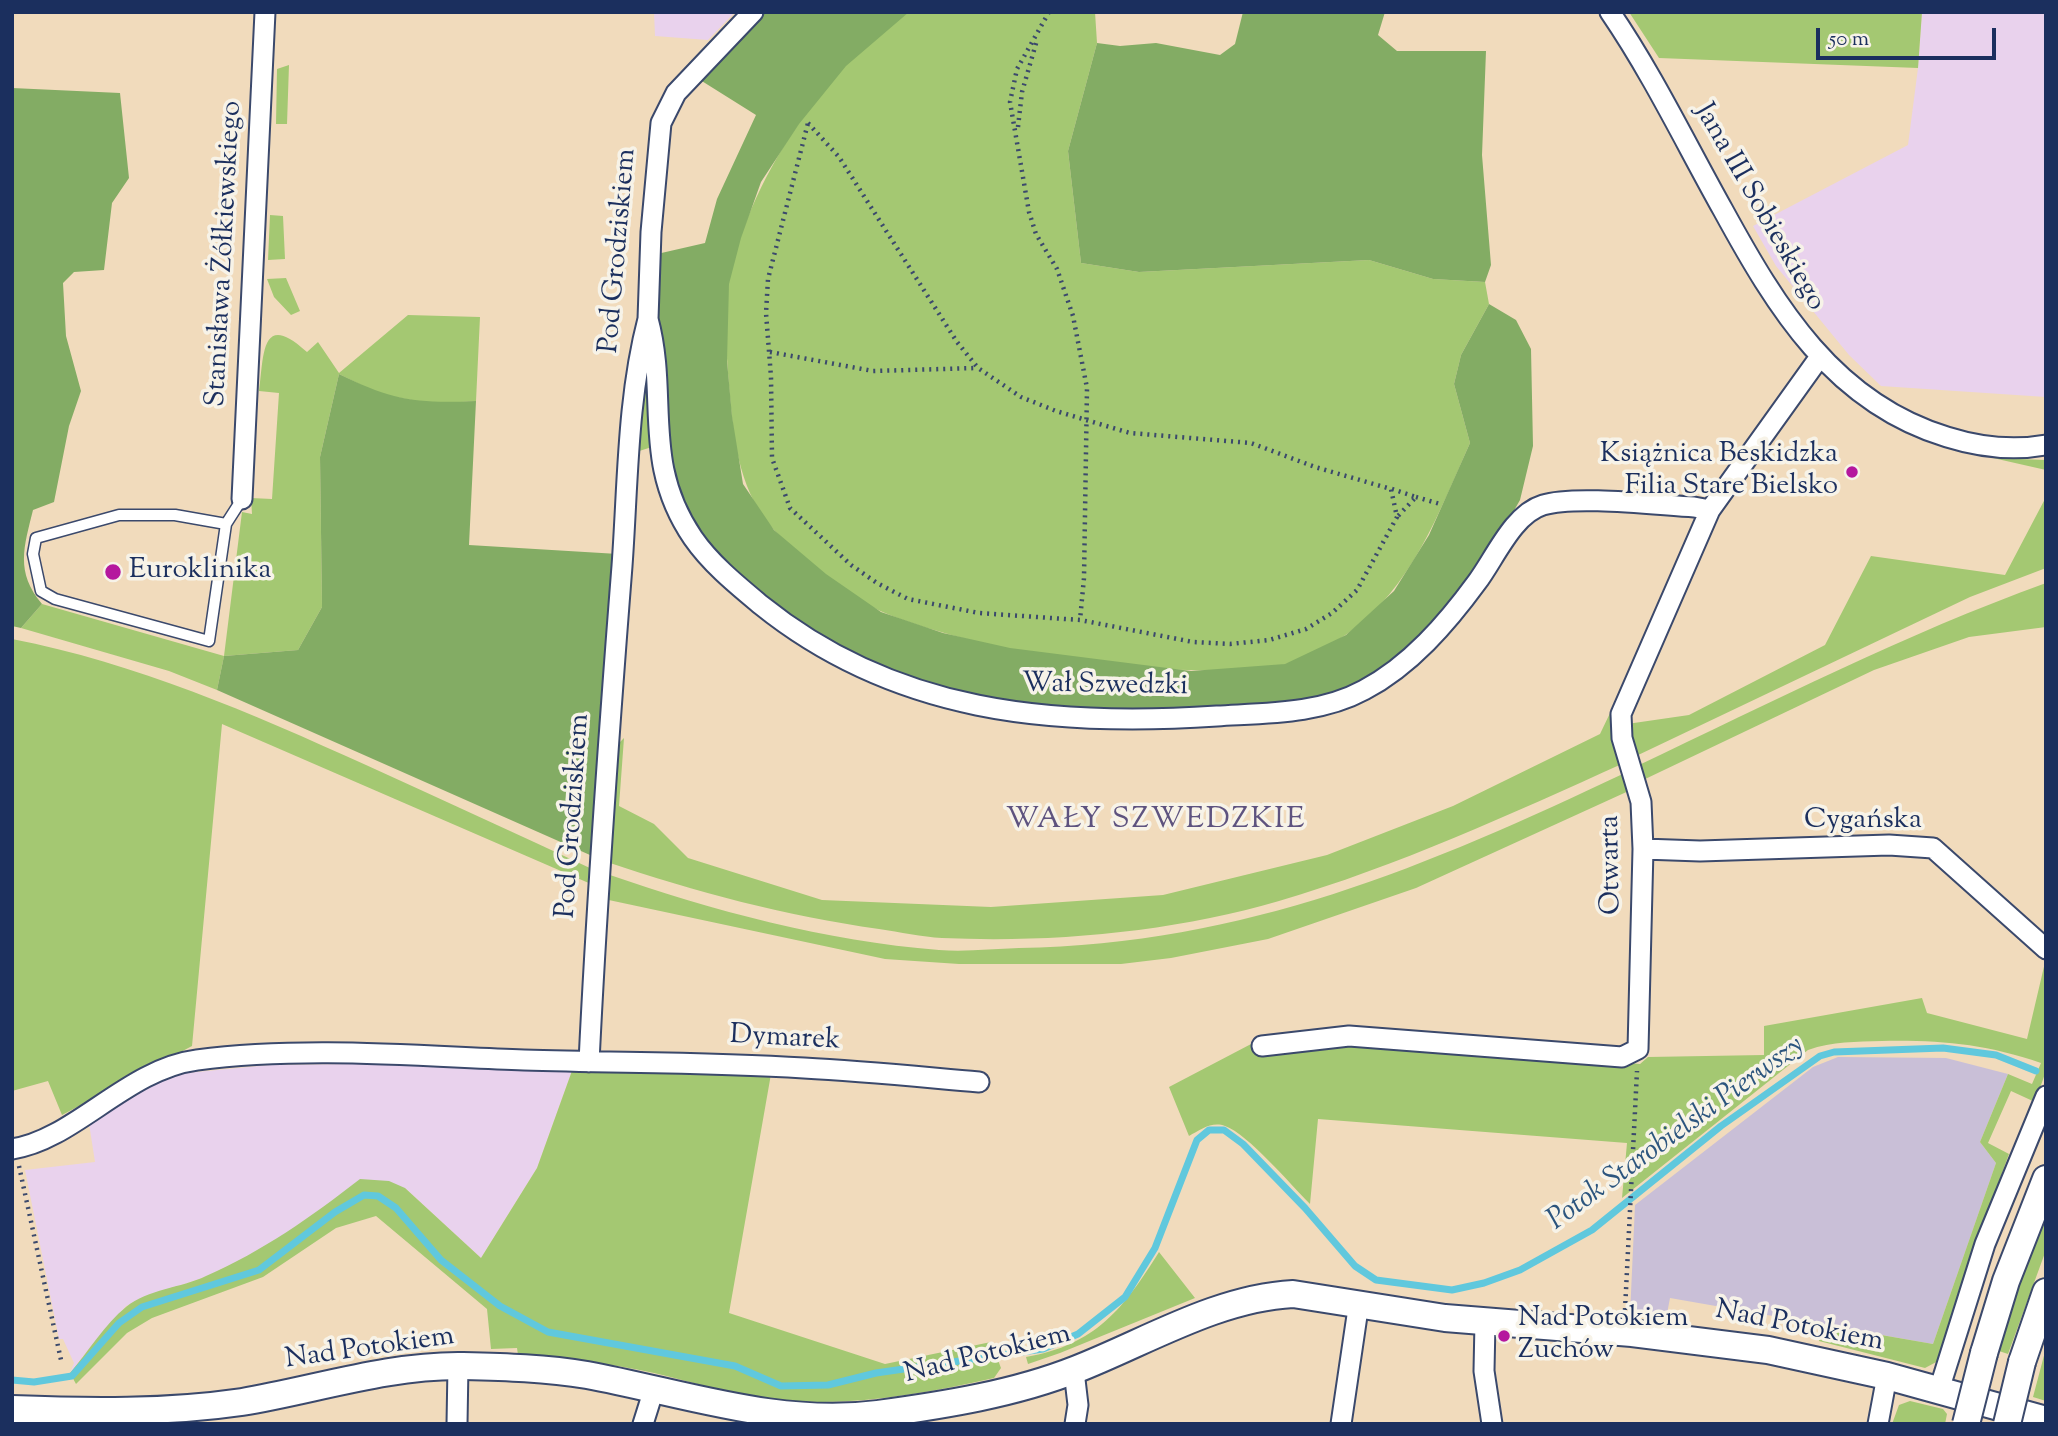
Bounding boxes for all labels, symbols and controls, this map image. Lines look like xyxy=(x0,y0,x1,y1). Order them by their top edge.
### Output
scale bar xyxy=(1820,14,2000,58)
text: 50 m xyxy=(1829,25,1869,55)
street label: Jana III Sobieskiego xyxy=(1685,98,1831,318)
street label: Stanisława Żółkiewskiego xyxy=(201,100,251,408)
street label: Pod Grodziskiem xyxy=(594,147,646,355)
place label: Książnica Beskidzka Filia Stare Bielsko xyxy=(1600,439,1838,505)
marker: Książnica Beskidzka Filia Stare Bielsko xyxy=(1844,464,1860,480)
place label: Euroklinika xyxy=(129,555,271,589)
marker: Euroklinika xyxy=(103,562,123,582)
street label: Wał Szwedzki xyxy=(1022,669,1188,705)
street label: Pod Grodziskiem xyxy=(551,713,599,919)
district label: WAŁY SZWEDZKIE xyxy=(1007,804,1305,840)
street label: Cygańska xyxy=(1804,805,1922,839)
street label: Otwarta xyxy=(1595,815,1631,915)
street label: Dymarek xyxy=(729,1020,841,1060)
water label: Potok Starobielski Pierwszy xyxy=(1542,1030,1812,1240)
street label: Nad Potokiem xyxy=(1712,1295,1886,1361)
place label: Nad Potokiem Zuchów xyxy=(1518,1303,1688,1369)
street label: Nad Potokiem xyxy=(901,1319,1075,1393)
street label: Nad Potokiem xyxy=(283,1322,457,1378)
marker: Nad Potokiem Zuchów xyxy=(1496,1328,1512,1344)

